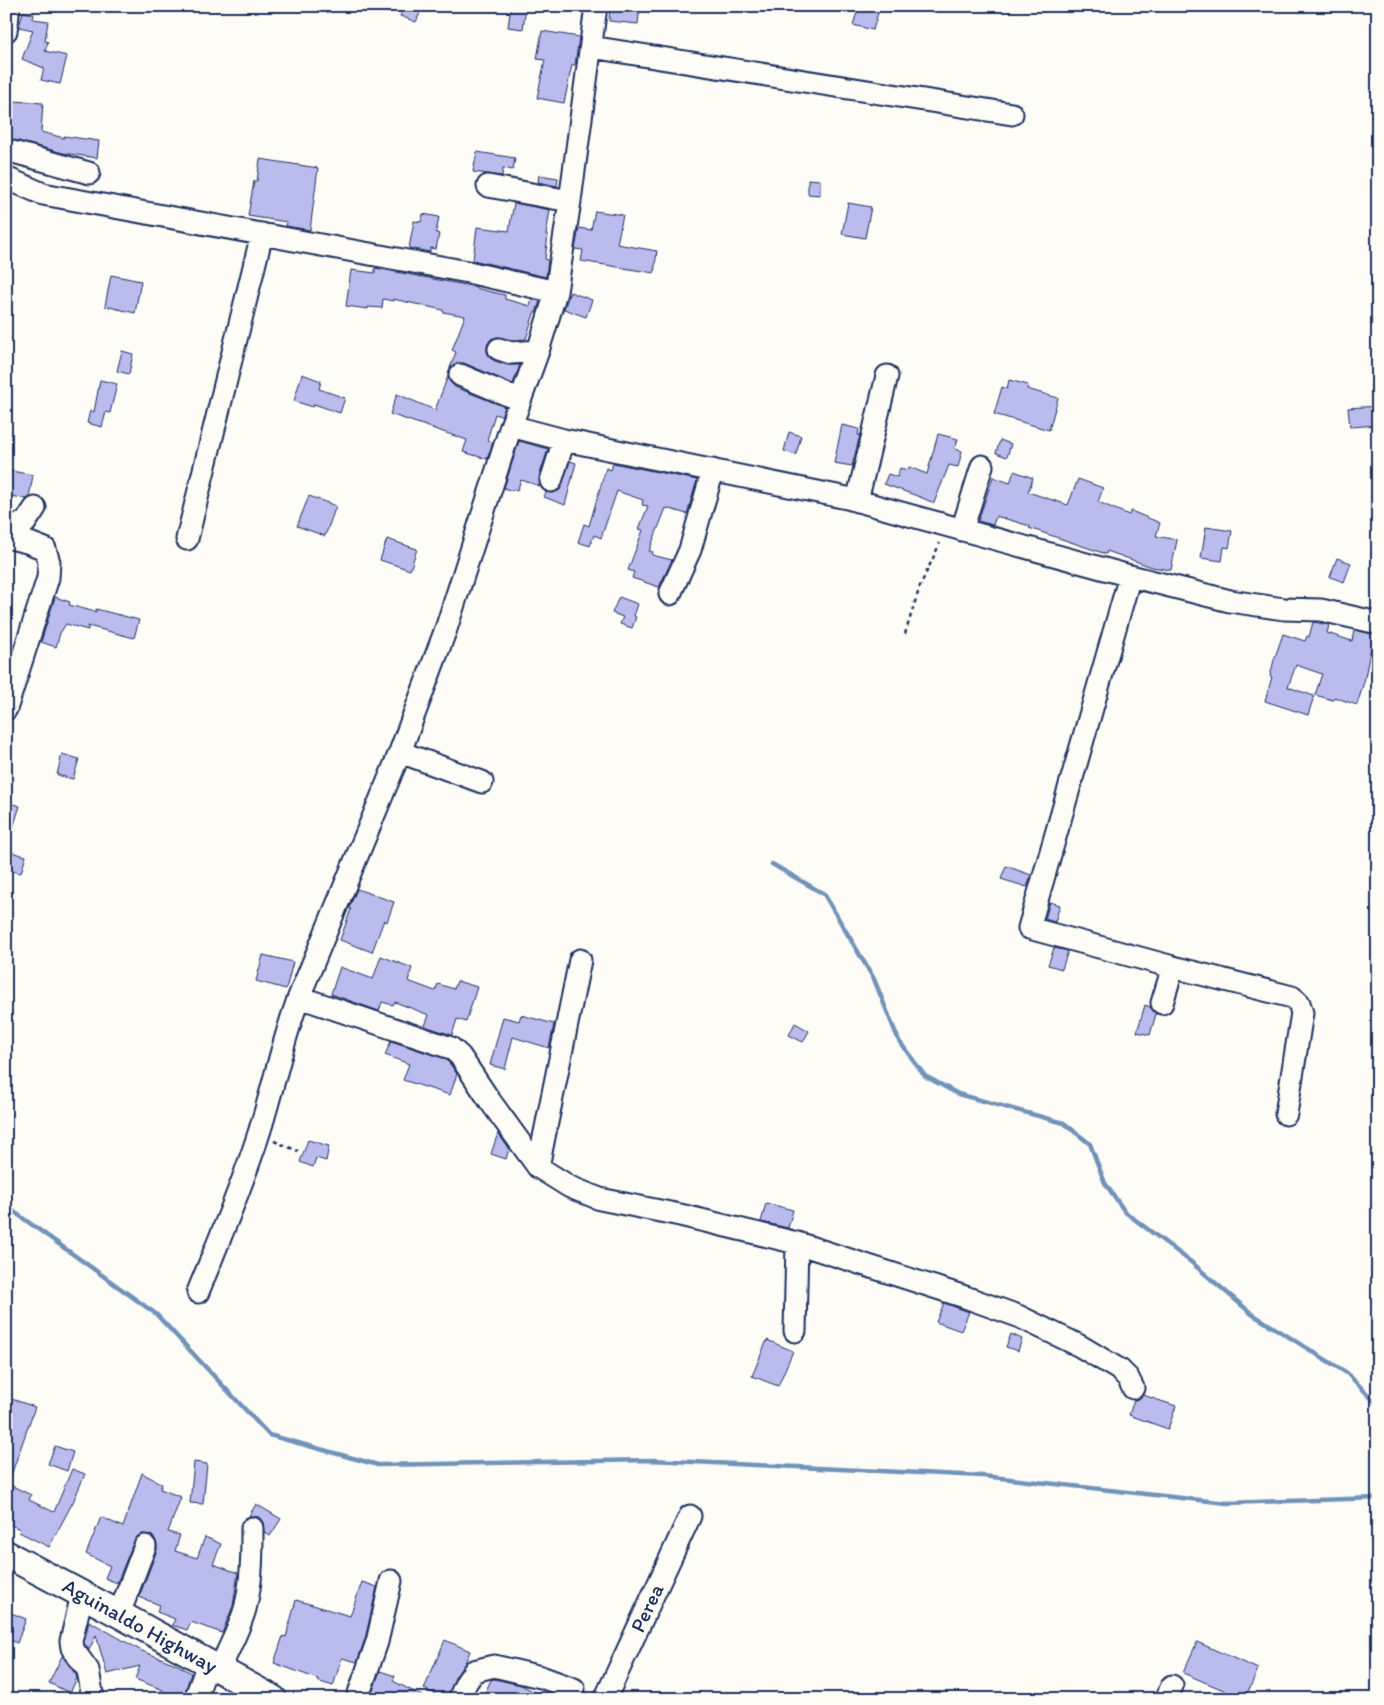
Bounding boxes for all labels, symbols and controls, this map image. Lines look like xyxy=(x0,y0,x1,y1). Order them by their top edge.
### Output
street label: Aguinaldo Highway xyxy=(58,1573,222,1679)
street label: Perea xyxy=(625,1579,669,1636)

